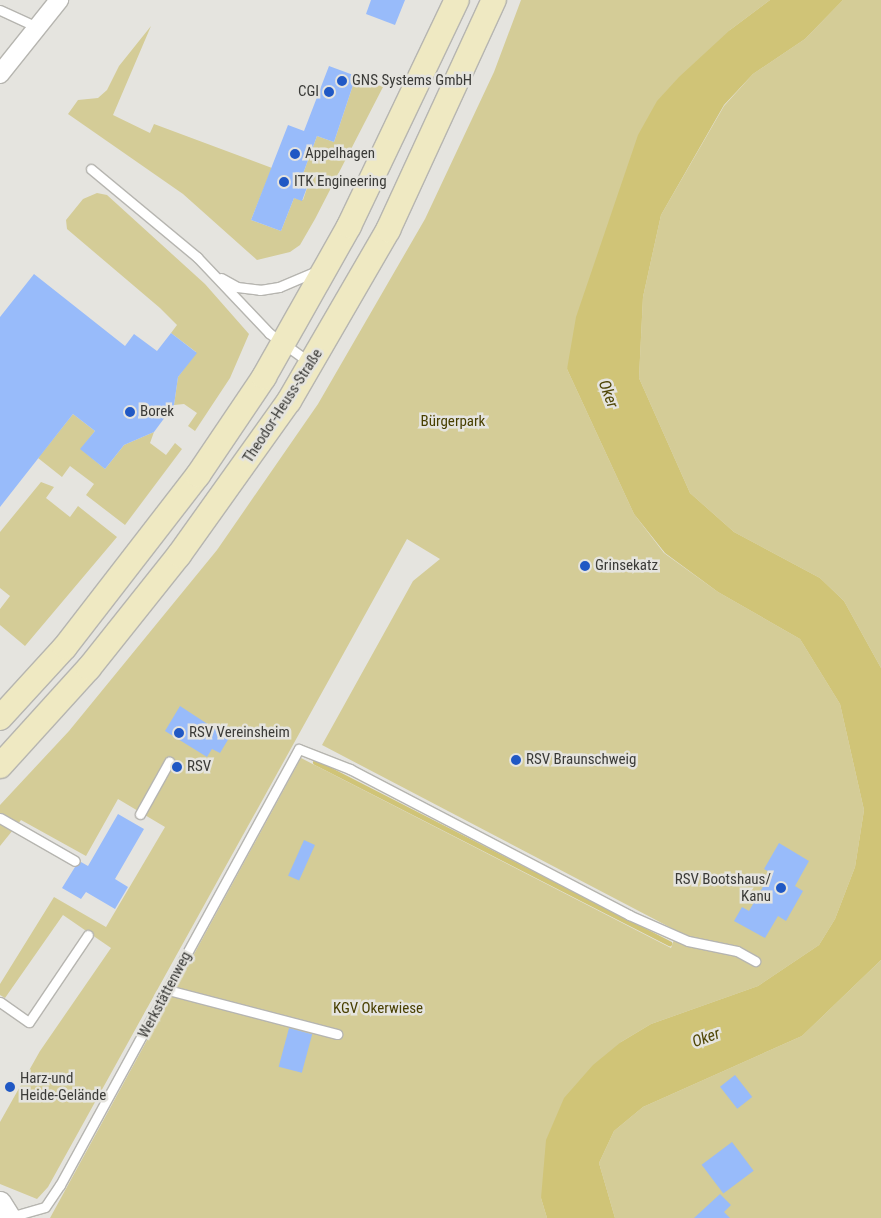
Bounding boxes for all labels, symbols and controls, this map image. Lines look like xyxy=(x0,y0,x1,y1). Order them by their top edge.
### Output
place label: GNS Systems GmbH xyxy=(352,72,472,90)
marker: GNS Systems GmbH xyxy=(336,75,348,87)
place label: CGI xyxy=(298,83,319,101)
marker: CGI xyxy=(323,86,335,98)
place label: Appelhagen xyxy=(305,145,375,163)
marker: Appelhagen xyxy=(289,148,301,160)
place label: ITK Engineering xyxy=(294,173,387,191)
marker: ITK Engineering xyxy=(278,176,290,188)
street label: Theodor-Heuss-Straße xyxy=(239,346,327,466)
water label: Oker xyxy=(594,377,622,411)
place label: Borek xyxy=(140,403,174,421)
marker: Borek xyxy=(124,406,136,418)
park label: Bürgerpark xyxy=(421,413,485,431)
place label: Grinsekatz xyxy=(595,557,658,575)
marker: Grinsekatz xyxy=(579,560,591,572)
place label: RSV Vereinsheim xyxy=(189,724,290,742)
marker: RSV Vereinsheim xyxy=(173,727,185,739)
place label: RSV Braunschweig xyxy=(526,751,636,769)
marker: RSV Braunschweig xyxy=(510,754,522,766)
place label: RSV xyxy=(187,758,211,776)
marker: RSV xyxy=(171,761,183,773)
place label: RSV Bootshaus/ Kanu xyxy=(675,870,771,905)
marker: RSV Bootshaus/ Kanu xyxy=(775,882,787,894)
street label: Werkstättenweg xyxy=(135,949,195,1041)
park label: KGV Okerwiese xyxy=(333,1000,423,1018)
water label: Oker xyxy=(689,1024,723,1052)
place label: Harz-und Heide-Gelände xyxy=(20,1069,106,1104)
marker: Harz-und Heide-Gelände xyxy=(4,1081,16,1093)

